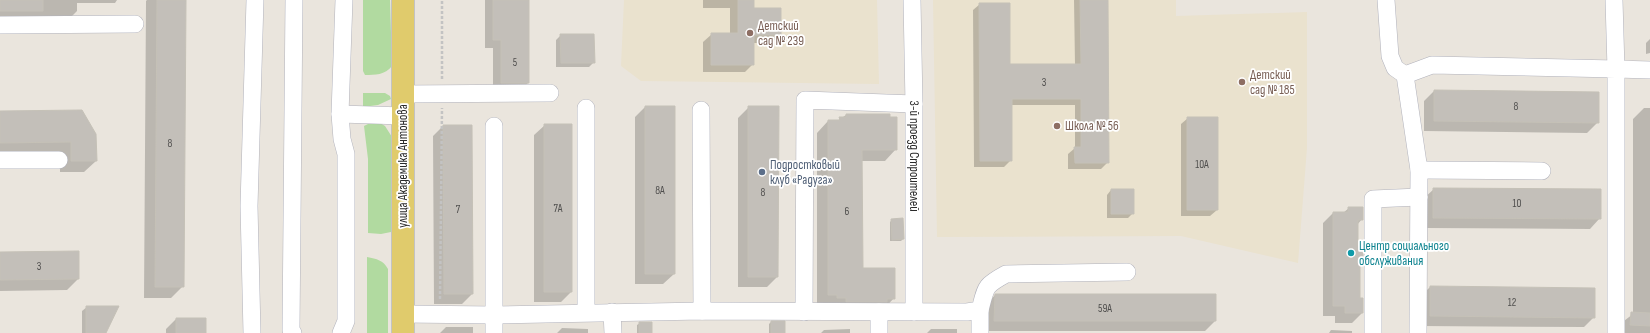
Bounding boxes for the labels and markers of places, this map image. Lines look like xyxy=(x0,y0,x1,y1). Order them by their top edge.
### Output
place label: Детский сад № 239 xyxy=(758,18,804,49)
marker: Детский сад № 239 xyxy=(745,28,755,38)
place label: Детский сад № 185 xyxy=(1250,67,1295,98)
marker: Детский сад № 185 xyxy=(1237,77,1247,87)
place label: Школа № 56 xyxy=(1065,118,1119,134)
marker: Школа № 56 xyxy=(1052,121,1062,131)
place label: Подростковый клуб «Радуга» xyxy=(770,157,840,188)
marker: Подростковый клуб «Радуга» xyxy=(757,167,767,177)
place label: Центр социального обслуживания xyxy=(1359,238,1449,269)
marker: Центр социального обслуживания xyxy=(1346,248,1356,258)

